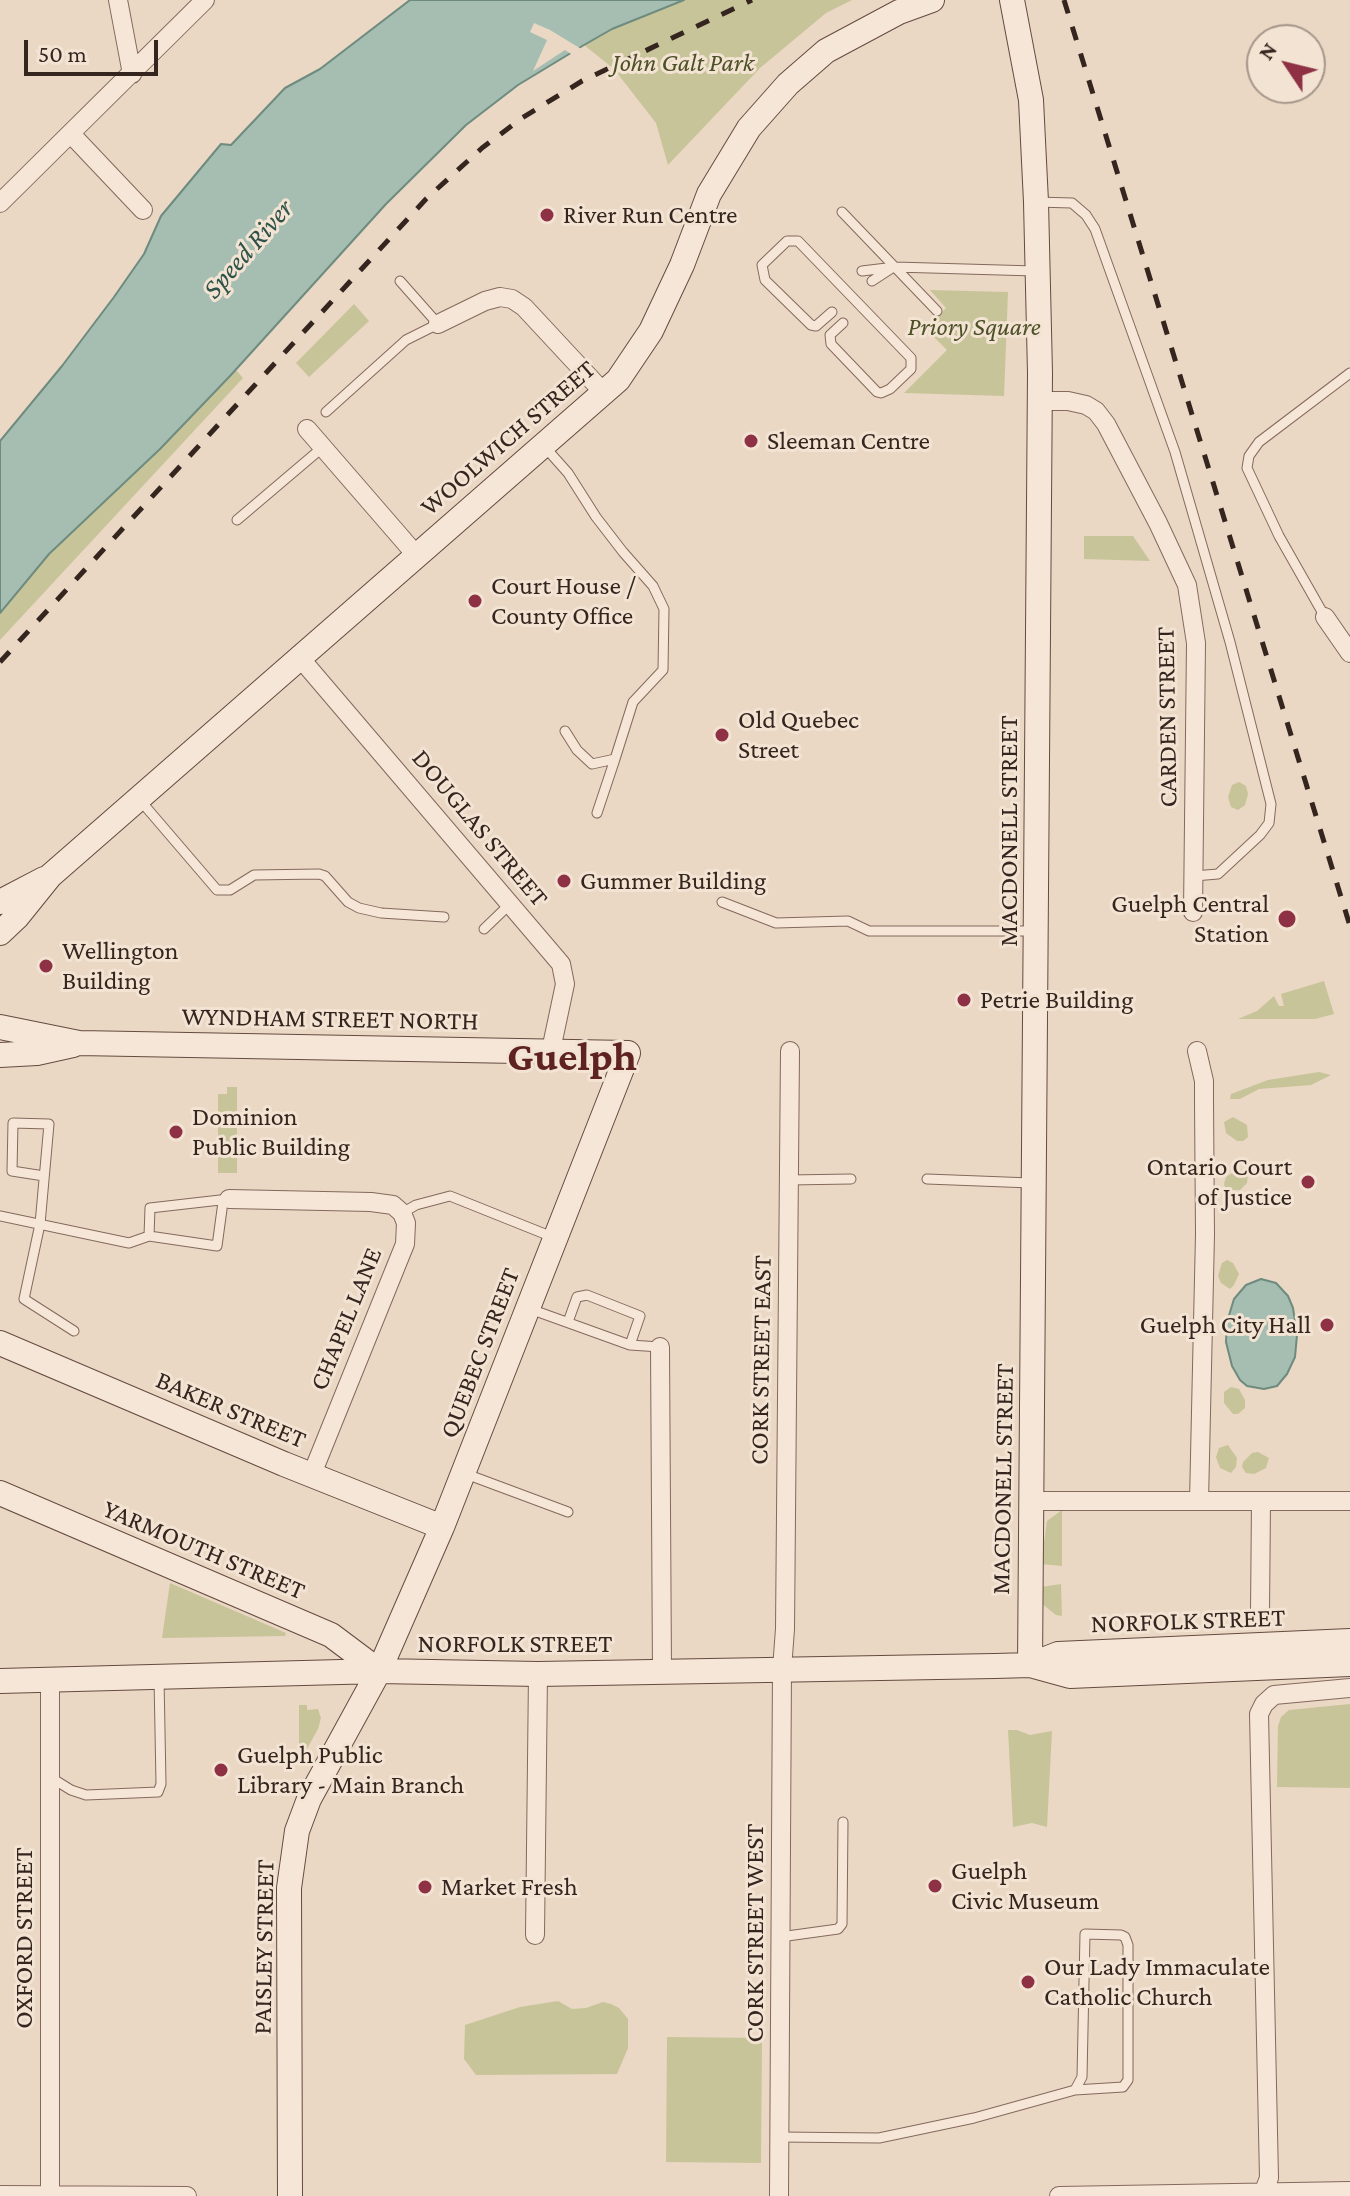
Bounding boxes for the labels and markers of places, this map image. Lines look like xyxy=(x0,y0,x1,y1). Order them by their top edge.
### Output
place label: River Run Centre xyxy=(563,199,738,231)
marker: River Run Centre xyxy=(538,206,556,224)
place label: Sleeman Centre xyxy=(767,425,930,457)
marker: Sleeman Centre xyxy=(742,432,760,450)
place label: Court House / County Office xyxy=(491,570,635,632)
marker: Court House / County Office xyxy=(466,592,484,610)
place label: Old Quebec Street xyxy=(738,704,859,766)
marker: Old Quebec Street xyxy=(713,726,731,744)
place label: Gummer Building xyxy=(580,865,766,897)
marker: Gummer Building xyxy=(555,872,573,890)
place label: Guelph Central Station xyxy=(1111,888,1269,950)
marker: Guelph Central Station xyxy=(1276,908,1298,930)
place label: Wellington Building xyxy=(62,935,178,996)
marker: Wellington Building xyxy=(37,957,55,975)
place label: Petrie Building xyxy=(980,984,1134,1016)
marker: Petrie Building xyxy=(955,991,973,1009)
place label: Dominion Public Building xyxy=(192,1101,350,1162)
marker: Dominion Public Building xyxy=(167,1123,185,1141)
place label: Ontario Court of Justice xyxy=(1147,1151,1292,1212)
marker: Ontario Court of Justice xyxy=(1299,1173,1317,1191)
place label: Guelph City Hall xyxy=(1140,1309,1311,1341)
marker: Guelph City Hall xyxy=(1318,1316,1336,1334)
place label: Guelph Public Library - Main Branch xyxy=(237,1739,464,1800)
marker: Guelph Public Library - Main Branch xyxy=(212,1761,230,1779)
place label: Guelph Civic Museum xyxy=(951,1855,1099,1916)
place label: Market Fresh xyxy=(441,1871,578,1903)
marker: Guelph Civic Museum xyxy=(926,1877,944,1895)
marker: Market Fresh xyxy=(416,1878,434,1896)
place label: Our Lady Immaculate Catholic Church xyxy=(1044,1951,1270,2012)
marker: Our Lady Immaculate Catholic Church xyxy=(1019,1973,1037,1991)

